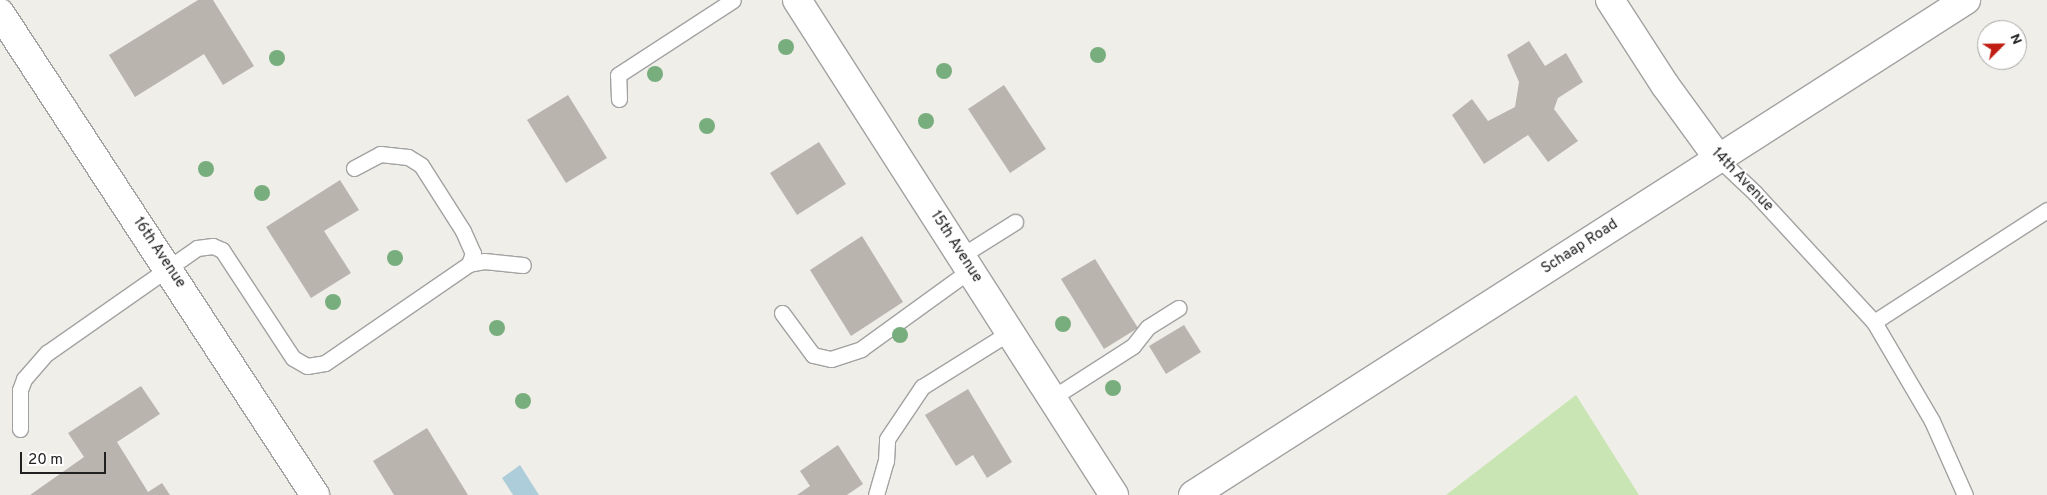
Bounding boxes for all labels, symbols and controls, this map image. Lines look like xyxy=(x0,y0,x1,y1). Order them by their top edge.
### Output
north arrow xyxy=(1977,20,2027,70)
text: N xyxy=(2006,31,2025,47)
street label: 14th Avenue xyxy=(1707,144,1777,216)
street label: 15th Avenue xyxy=(926,208,986,286)
street label: 16th Avenue xyxy=(129,214,189,292)
street label: Schaap Road xyxy=(1538,216,1622,278)
scale bar xyxy=(22,442,109,474)
text: 20 m xyxy=(28,451,63,470)

